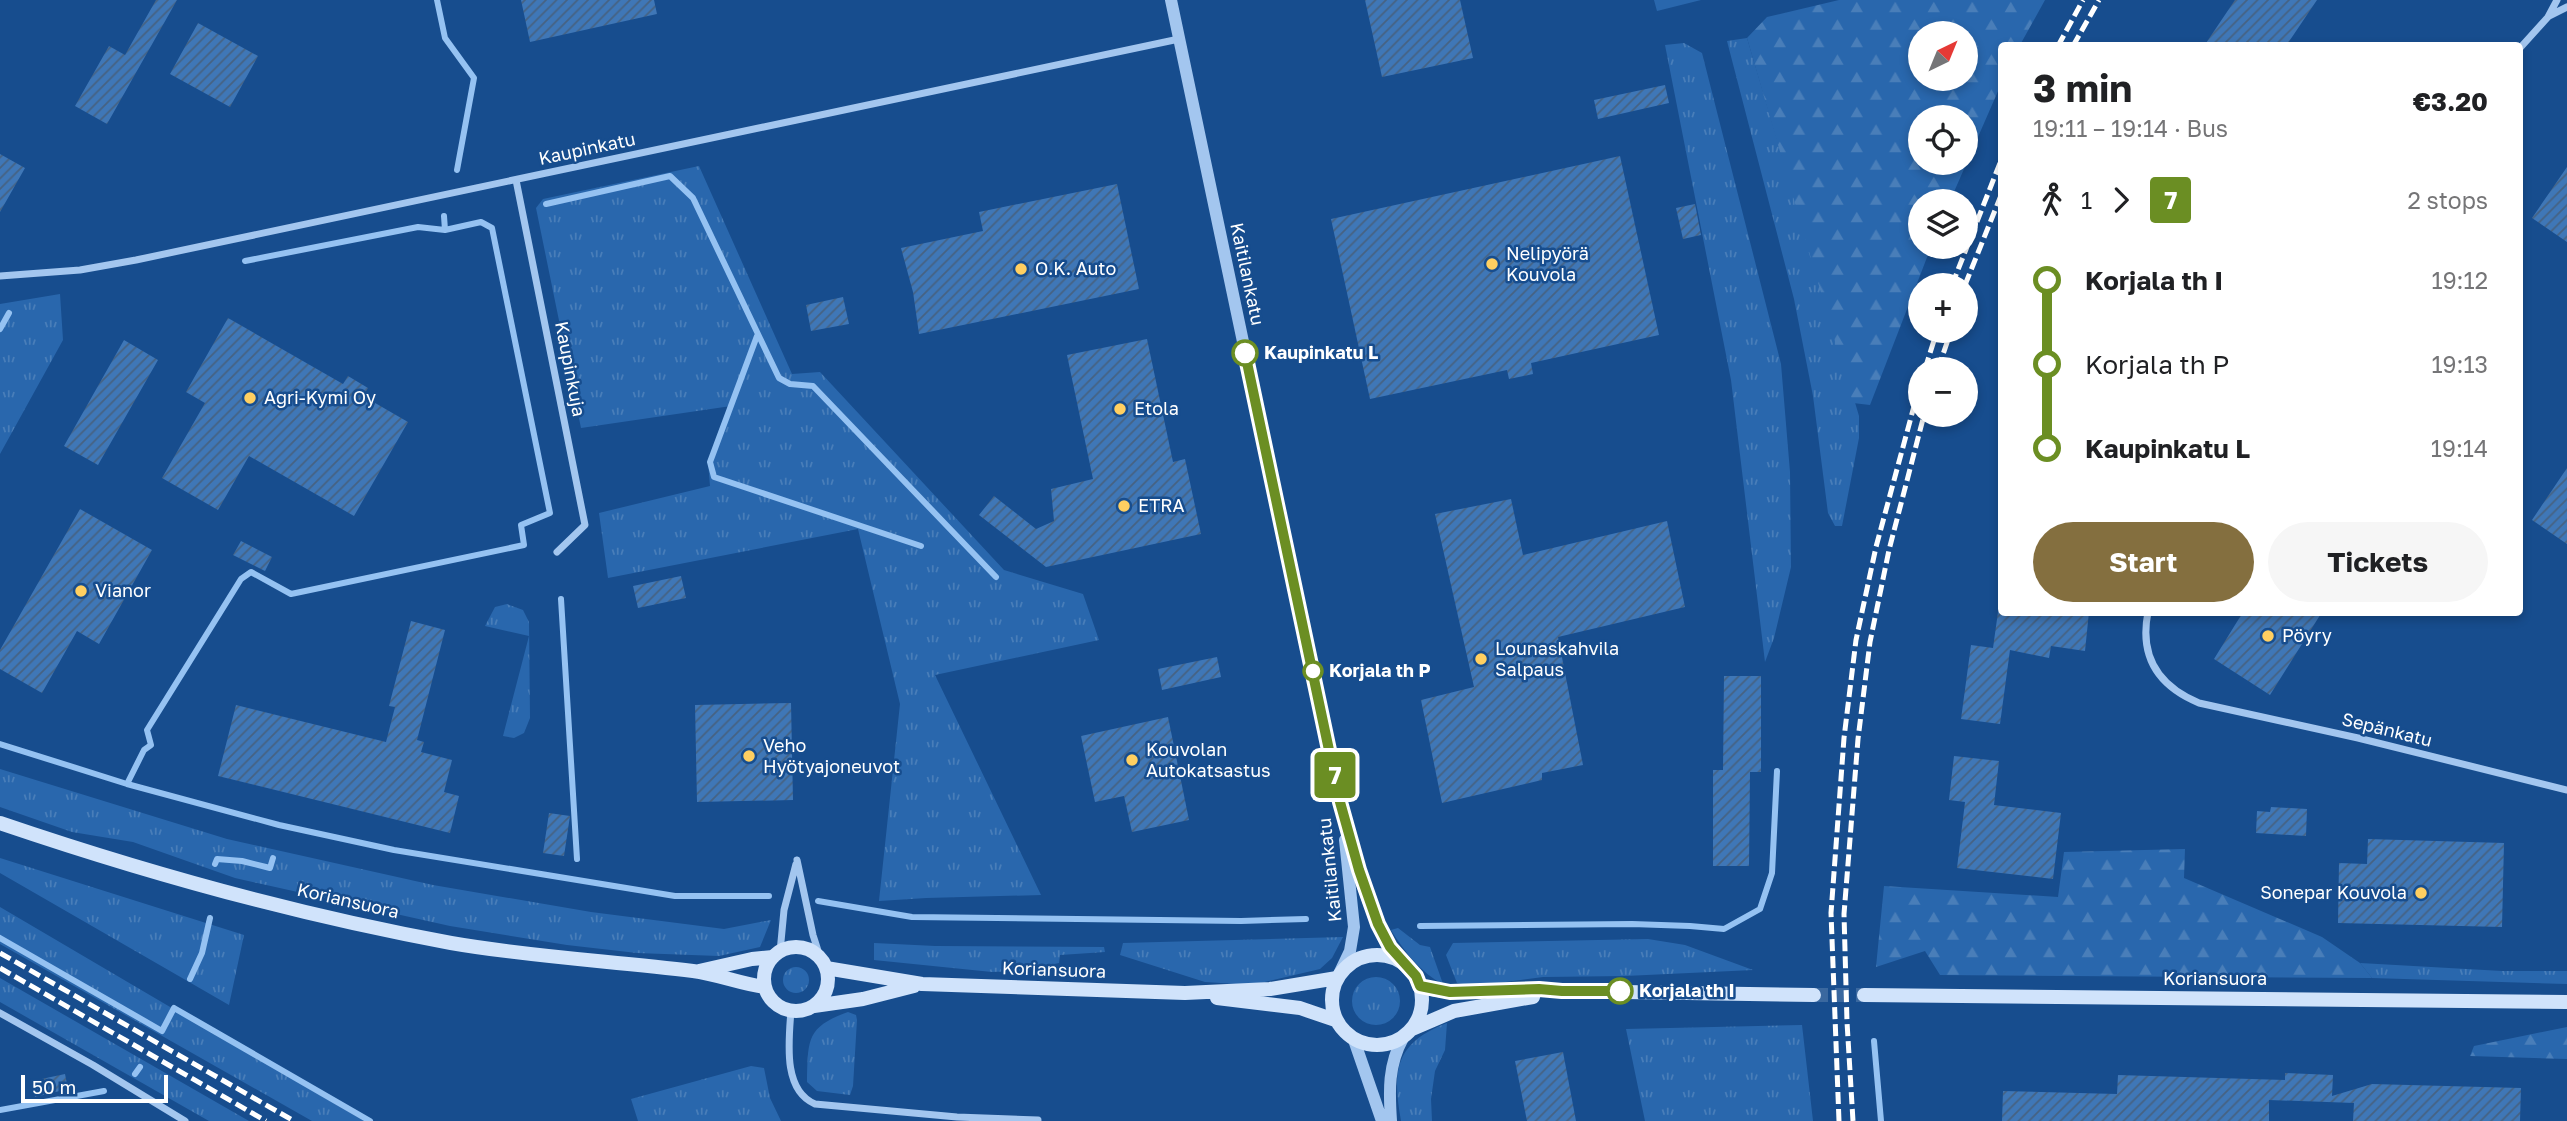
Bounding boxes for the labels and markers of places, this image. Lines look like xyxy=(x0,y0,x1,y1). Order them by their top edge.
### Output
place label: Nelipyörä Kouvola xyxy=(1506,242,1589,285)
marker: Nelipyörä Kouvola xyxy=(1484,256,1500,272)
place label: O.K. Auto xyxy=(1035,257,1116,279)
marker: O.K. Auto xyxy=(1013,261,1029,277)
marker: Kaupinkatu L xyxy=(1232,340,1258,366)
place label: Kaupinkatu L xyxy=(1264,341,1378,363)
place label: Agri-Kymi Oy xyxy=(264,386,376,408)
marker: Agri-Kymi Oy xyxy=(242,390,258,406)
place label: Etola xyxy=(1134,397,1179,419)
marker: Etola xyxy=(1112,401,1128,417)
place label: ETRA xyxy=(1138,494,1185,516)
marker: ETRA xyxy=(1116,498,1132,514)
place label: Vianor xyxy=(95,579,151,601)
marker: Vianor xyxy=(73,583,89,599)
place label: Pöyry xyxy=(2282,624,2332,646)
marker: Pöyry xyxy=(2260,628,2276,644)
place label: Lounaskahvila Salpaus xyxy=(1495,637,1619,680)
marker: Lounaskahvila Salpaus xyxy=(1473,651,1489,667)
place label: Korjala th P xyxy=(1329,659,1431,681)
marker: Korjala th P xyxy=(1303,661,1323,681)
place label: Veho Hyötyajoneuvot xyxy=(763,734,900,777)
place label: Kouvolan Autokatsastus xyxy=(1146,738,1271,781)
marker: Veho Hyötyajoneuvot xyxy=(741,748,757,764)
marker: Kouvolan Autokatsastus xyxy=(1124,752,1140,768)
place label: Sonepar Kouvola xyxy=(2260,881,2407,903)
marker: Sonepar Kouvola xyxy=(2413,885,2429,901)
marker: Korjala th I xyxy=(1607,978,1633,1004)
place label: Korjala th I xyxy=(1639,979,1735,1001)

